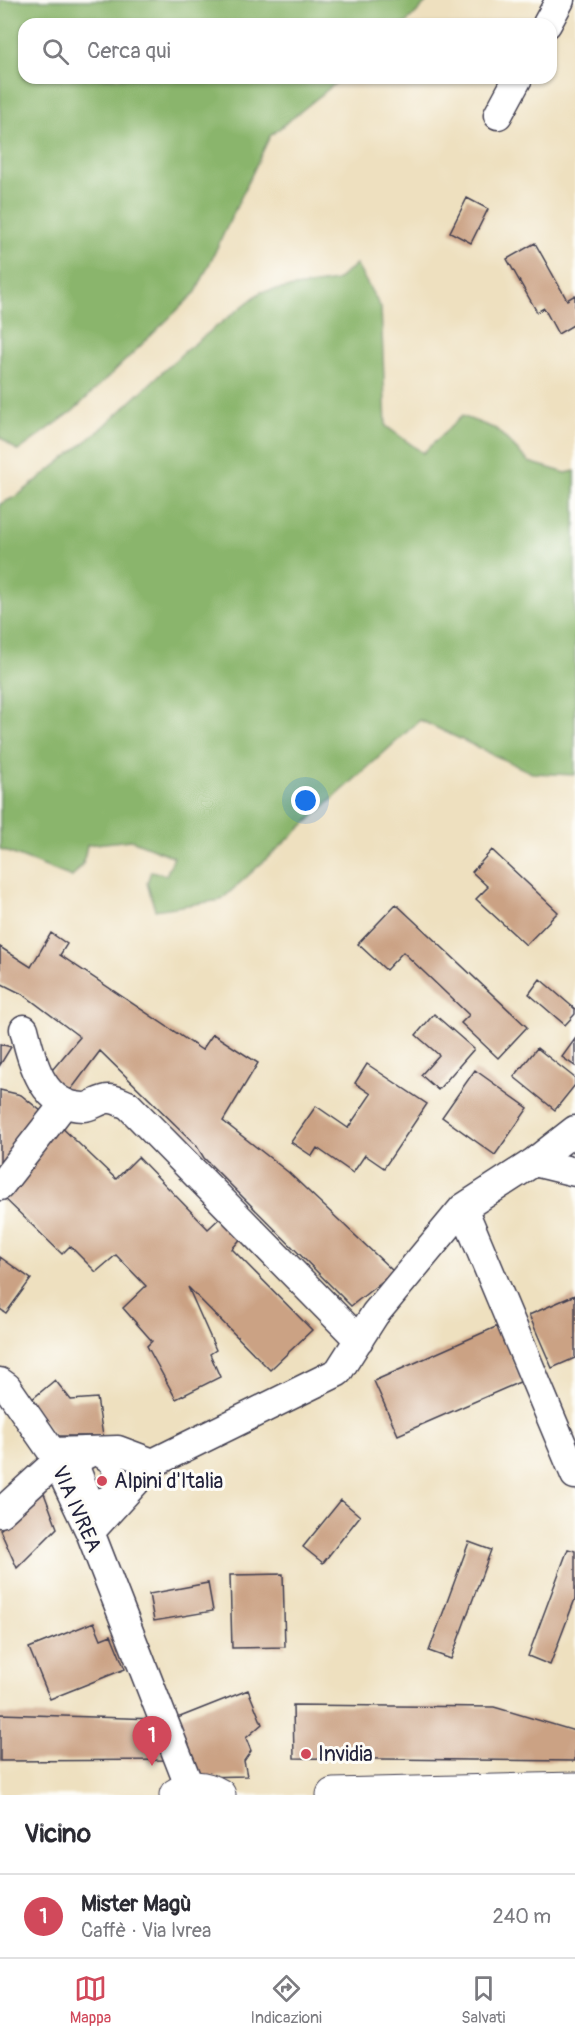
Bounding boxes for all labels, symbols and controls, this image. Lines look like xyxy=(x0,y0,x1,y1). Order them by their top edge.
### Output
search box xyxy=(18,18,557,84)
icon: search xyxy=(39,35,72,68)
text: Cerca qui xyxy=(87,37,171,65)
your location xyxy=(291,786,320,815)
street label: VIA IVREA xyxy=(46,1462,108,1557)
place label: Alpini d'Italia xyxy=(114,1468,223,1495)
marker: Alpini d'Italia xyxy=(95,1474,109,1488)
pin: 1 xyxy=(132,1716,172,1766)
place label: Invidia xyxy=(318,1741,373,1768)
marker: Invidia xyxy=(299,1747,313,1761)
text: Vicino xyxy=(24,1818,91,1850)
text: Mister Magù xyxy=(81,1890,191,1918)
text: 1 xyxy=(40,1904,47,1929)
text: 240 m xyxy=(492,1904,551,1929)
text: Caffè · Via Ivrea xyxy=(81,1918,211,1943)
tab: Mappa xyxy=(70,1972,111,2028)
tab: Indicazioni xyxy=(251,1972,322,2028)
tab: Salvati xyxy=(461,1972,505,2028)

